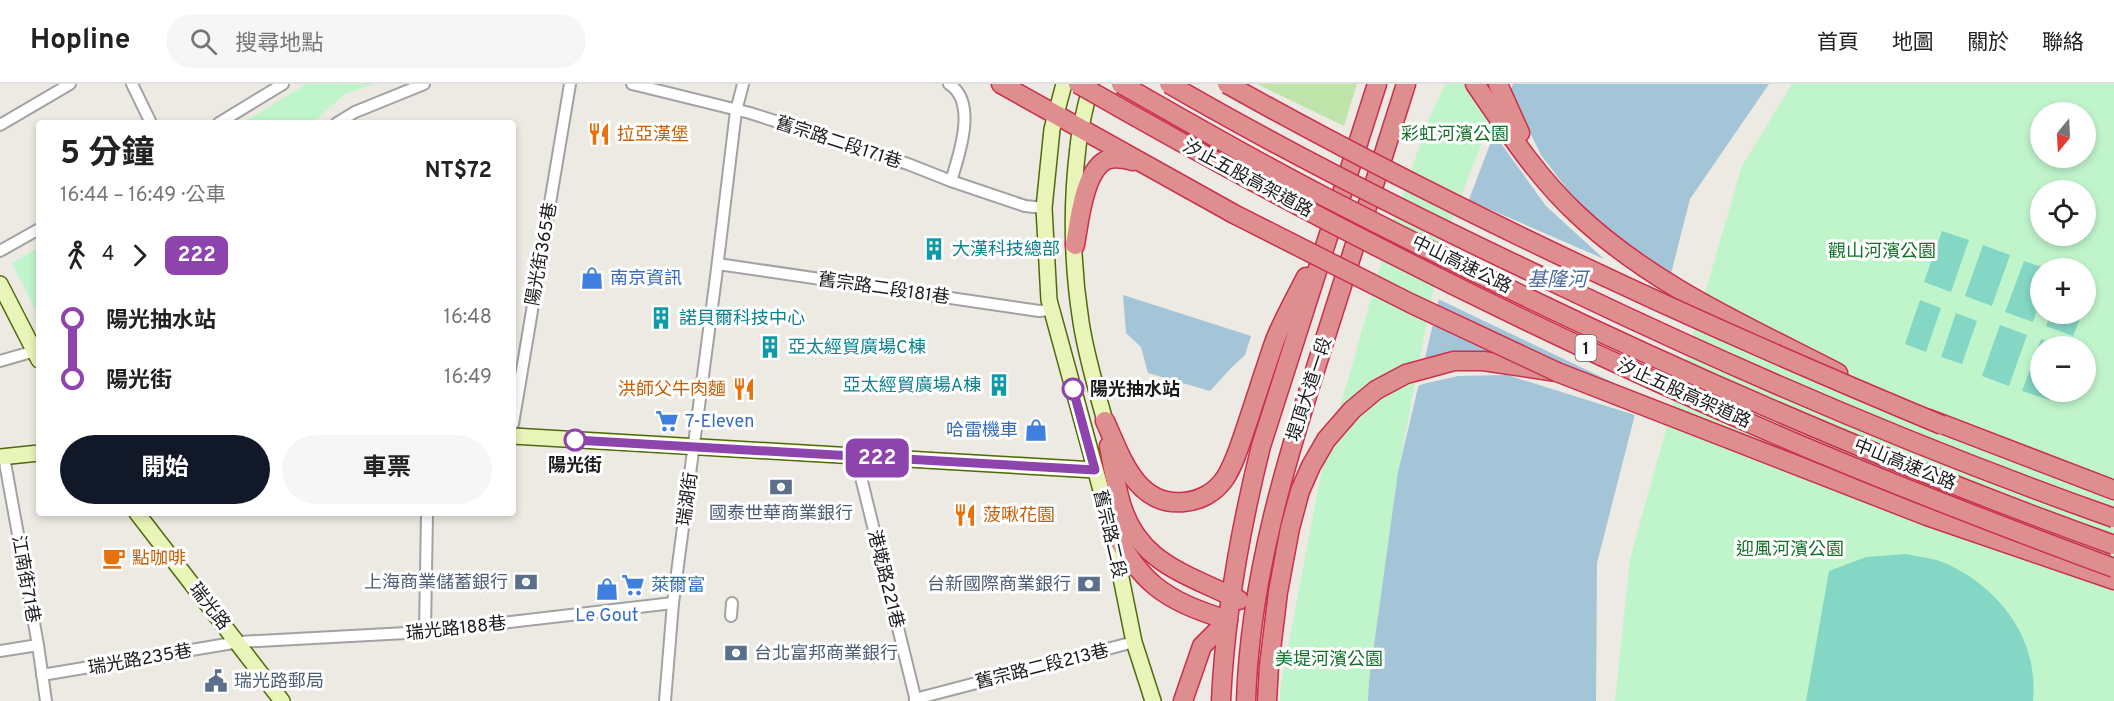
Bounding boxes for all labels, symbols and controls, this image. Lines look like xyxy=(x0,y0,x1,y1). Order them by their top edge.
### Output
search box xyxy=(166,14,586,68)
text: Hopline xyxy=(30,23,130,59)
icon: search xyxy=(187,25,220,58)
text: 首頁 xyxy=(1817,30,1859,57)
text: 地圖 xyxy=(1892,30,1934,57)
text: 關於 xyxy=(1967,30,2009,57)
text: 聯絡 xyxy=(2042,30,2084,57)
text: 搜尋地點 xyxy=(235,31,323,58)
north arrow xyxy=(2030,102,2096,168)
map controls xyxy=(2030,102,2096,402)
street label: 舊宗路二段171巷 xyxy=(773,112,904,175)
restaurant icon: 拉亞漢堡 xyxy=(586,121,612,147)
place label: 拉亞漢堡 xyxy=(617,124,689,147)
park label: 彩虹河濱公園 xyxy=(1401,124,1509,147)
text: 5 分鐘 xyxy=(60,134,154,176)
street label: 汐止五股高架道路 xyxy=(1178,135,1316,223)
text: NT$72 xyxy=(425,158,492,185)
button: locate xyxy=(2030,180,2096,246)
text: 16:44 – 16:49 · 公車 xyxy=(60,183,226,209)
street label: 陽光街365巷 xyxy=(522,201,563,308)
street label: 中山高速公路 xyxy=(1408,231,1515,299)
building icon: 大漢科技總部 xyxy=(921,236,947,262)
icon: walk xyxy=(60,239,93,272)
icon: forward xyxy=(123,239,156,272)
place label: 大漢科技總部 xyxy=(952,239,1060,262)
park label: 觀山河濱公園 xyxy=(1828,241,1936,264)
text: 4 xyxy=(102,242,114,268)
text: 222 xyxy=(177,242,216,269)
button: + xyxy=(2030,258,2096,324)
shop icon: 南京資訊 xyxy=(579,265,605,291)
place label: 南京資訊 xyxy=(610,268,682,291)
water label: 基隆河 xyxy=(1527,268,1591,294)
street label: 舊宗路二段181巷 xyxy=(817,269,951,310)
text: 16:48 xyxy=(443,305,492,331)
building icon: 諾貝爾科技中心 xyxy=(648,305,674,331)
text: 陽光抽水站 xyxy=(106,308,216,335)
place label: 諾貝爾科技中心 xyxy=(679,308,805,331)
building icon: 亞太經貿廣場C棟 xyxy=(757,334,783,360)
street label: 堤頂大道一段 xyxy=(1283,335,1338,444)
road number: 1 xyxy=(1576,335,1596,361)
button: − xyxy=(2030,336,2096,402)
place label: 亞太經貿廣場C棟 xyxy=(788,337,926,360)
street label: 汐止五股高架道路 xyxy=(1613,355,1754,434)
text: 16:49 xyxy=(444,365,492,391)
text: 陽光街 xyxy=(106,368,172,395)
building icon: 亞太經貿廣場A棟 xyxy=(986,372,1012,398)
place label: 亞太經貿廣場A棟 xyxy=(843,375,981,398)
restaurant icon: 洪師父牛肉麵 xyxy=(731,376,757,402)
marker: 陽光抽水站 xyxy=(1062,378,1084,400)
place label: 洪師父牛肉麵 xyxy=(618,379,726,402)
place label: 陽光抽水站 xyxy=(1090,379,1180,402)
supermarket icon: 7-Eleven xyxy=(654,408,680,434)
place label: 7-Eleven xyxy=(685,411,754,434)
shop icon: 哈雷機車 xyxy=(1023,417,1049,443)
place label: 哈雷機車 xyxy=(946,420,1018,443)
marker: 陽光街 xyxy=(564,429,586,451)
street label: 中山高速公路 xyxy=(1850,434,1959,496)
button: 開始 xyxy=(60,435,270,504)
button: 車票 xyxy=(282,435,492,504)
line badge: 222 xyxy=(842,438,912,478)
text: 222 xyxy=(858,445,896,472)
place label: 陽光街 xyxy=(548,455,602,478)
street label: 瑞湖街 xyxy=(673,471,704,528)
bank icon: 國泰世華商業銀行 xyxy=(768,474,794,500)
street label: 舊宗路二段 xyxy=(1087,488,1130,581)
restaurant icon: 菠啾花園 xyxy=(952,502,978,528)
place label: 國泰世華商業銀行 xyxy=(709,503,853,526)
place label: 菠啾花園 xyxy=(983,505,1055,528)
street label: 港墘路221巷 xyxy=(861,528,908,631)
street label: 江南街71巷 xyxy=(6,534,44,625)
park label: 迎風河濱公園 xyxy=(1736,539,1844,562)
cafe icon: 點咖啡 xyxy=(101,545,127,571)
place label: 點咖啡 xyxy=(132,548,186,571)
bank icon: 上海商業儲蓄銀行 xyxy=(513,569,539,595)
bank icon: 台新國際商業銀行 xyxy=(1076,571,1102,597)
place label: 上海商業儲蓄銀行 xyxy=(364,572,508,595)
supermarket icon: 萊爾富 xyxy=(620,572,646,598)
place label: 台新國際商業銀行 xyxy=(927,574,1071,597)
place label: 萊爾富 xyxy=(651,575,705,598)
shop icon: Le Gout xyxy=(594,576,620,602)
street label: 瑞光路 xyxy=(183,579,235,635)
place label: Le Gout xyxy=(575,605,639,628)
street label: 瑞光路188巷 xyxy=(405,613,507,646)
street label: 瑞光路235巷 xyxy=(87,640,194,681)
bank icon: 台北富邦商業銀行 xyxy=(723,640,749,666)
street label: 舊宗路二段213巷 xyxy=(973,640,1111,695)
place label: 台北富邦商業銀行 xyxy=(754,643,898,666)
park label: 美堤河濱公園 xyxy=(1275,649,1383,672)
public building icon: 瑞光路郵局 xyxy=(203,668,229,694)
place label: 瑞光路郵局 xyxy=(234,671,324,694)

